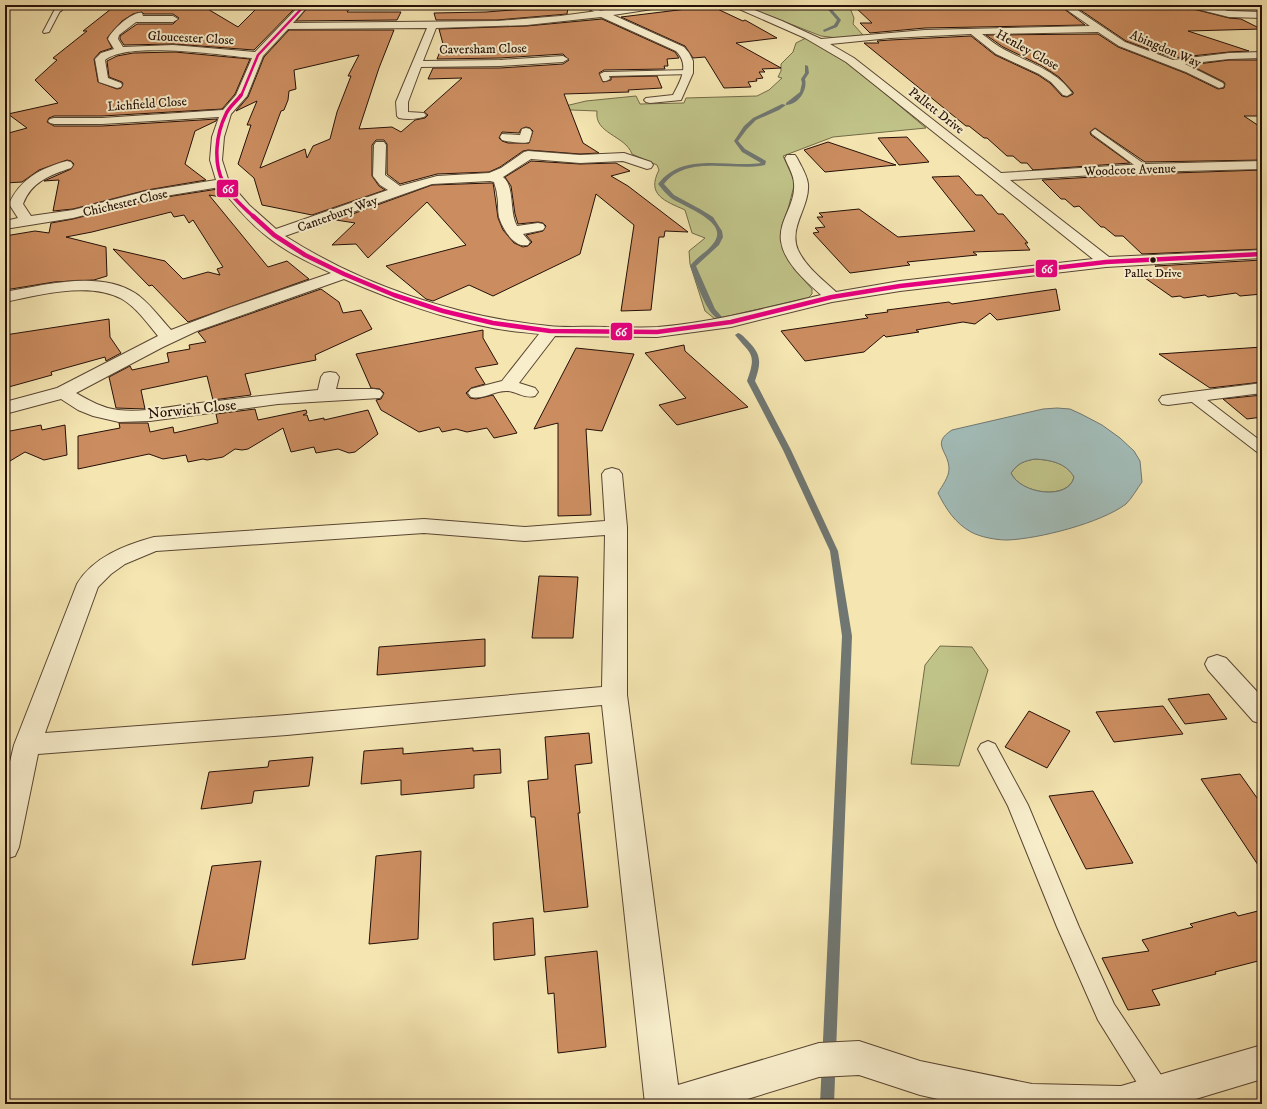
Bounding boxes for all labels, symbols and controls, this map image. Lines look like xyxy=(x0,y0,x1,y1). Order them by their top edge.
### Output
street label: Henley Close xyxy=(993,26,1062,74)
street label: Abingdon Way xyxy=(1128,27,1204,71)
street label: Gloucester Close xyxy=(147,28,235,48)
street label: Caversham Close xyxy=(439,40,527,58)
street label: Pallett Drive xyxy=(905,84,967,137)
street label: Lichfield Close xyxy=(107,93,187,115)
street label: Woodcote Avenue xyxy=(1083,160,1176,180)
line badge: 66 xyxy=(216,179,239,198)
text: 66 xyxy=(222,183,235,197)
street label: Chichester Close xyxy=(81,185,169,221)
street label: Canterbury Way xyxy=(295,192,380,236)
marker: Pallet Drive xyxy=(1148,255,1158,265)
line badge: 66 xyxy=(1035,259,1058,278)
text: 66 xyxy=(1041,263,1054,277)
place label: Pallet Drive xyxy=(1124,266,1182,281)
line badge: 66 xyxy=(610,322,633,341)
text: 66 xyxy=(615,326,628,340)
street label: Norwich Close xyxy=(147,395,237,424)

